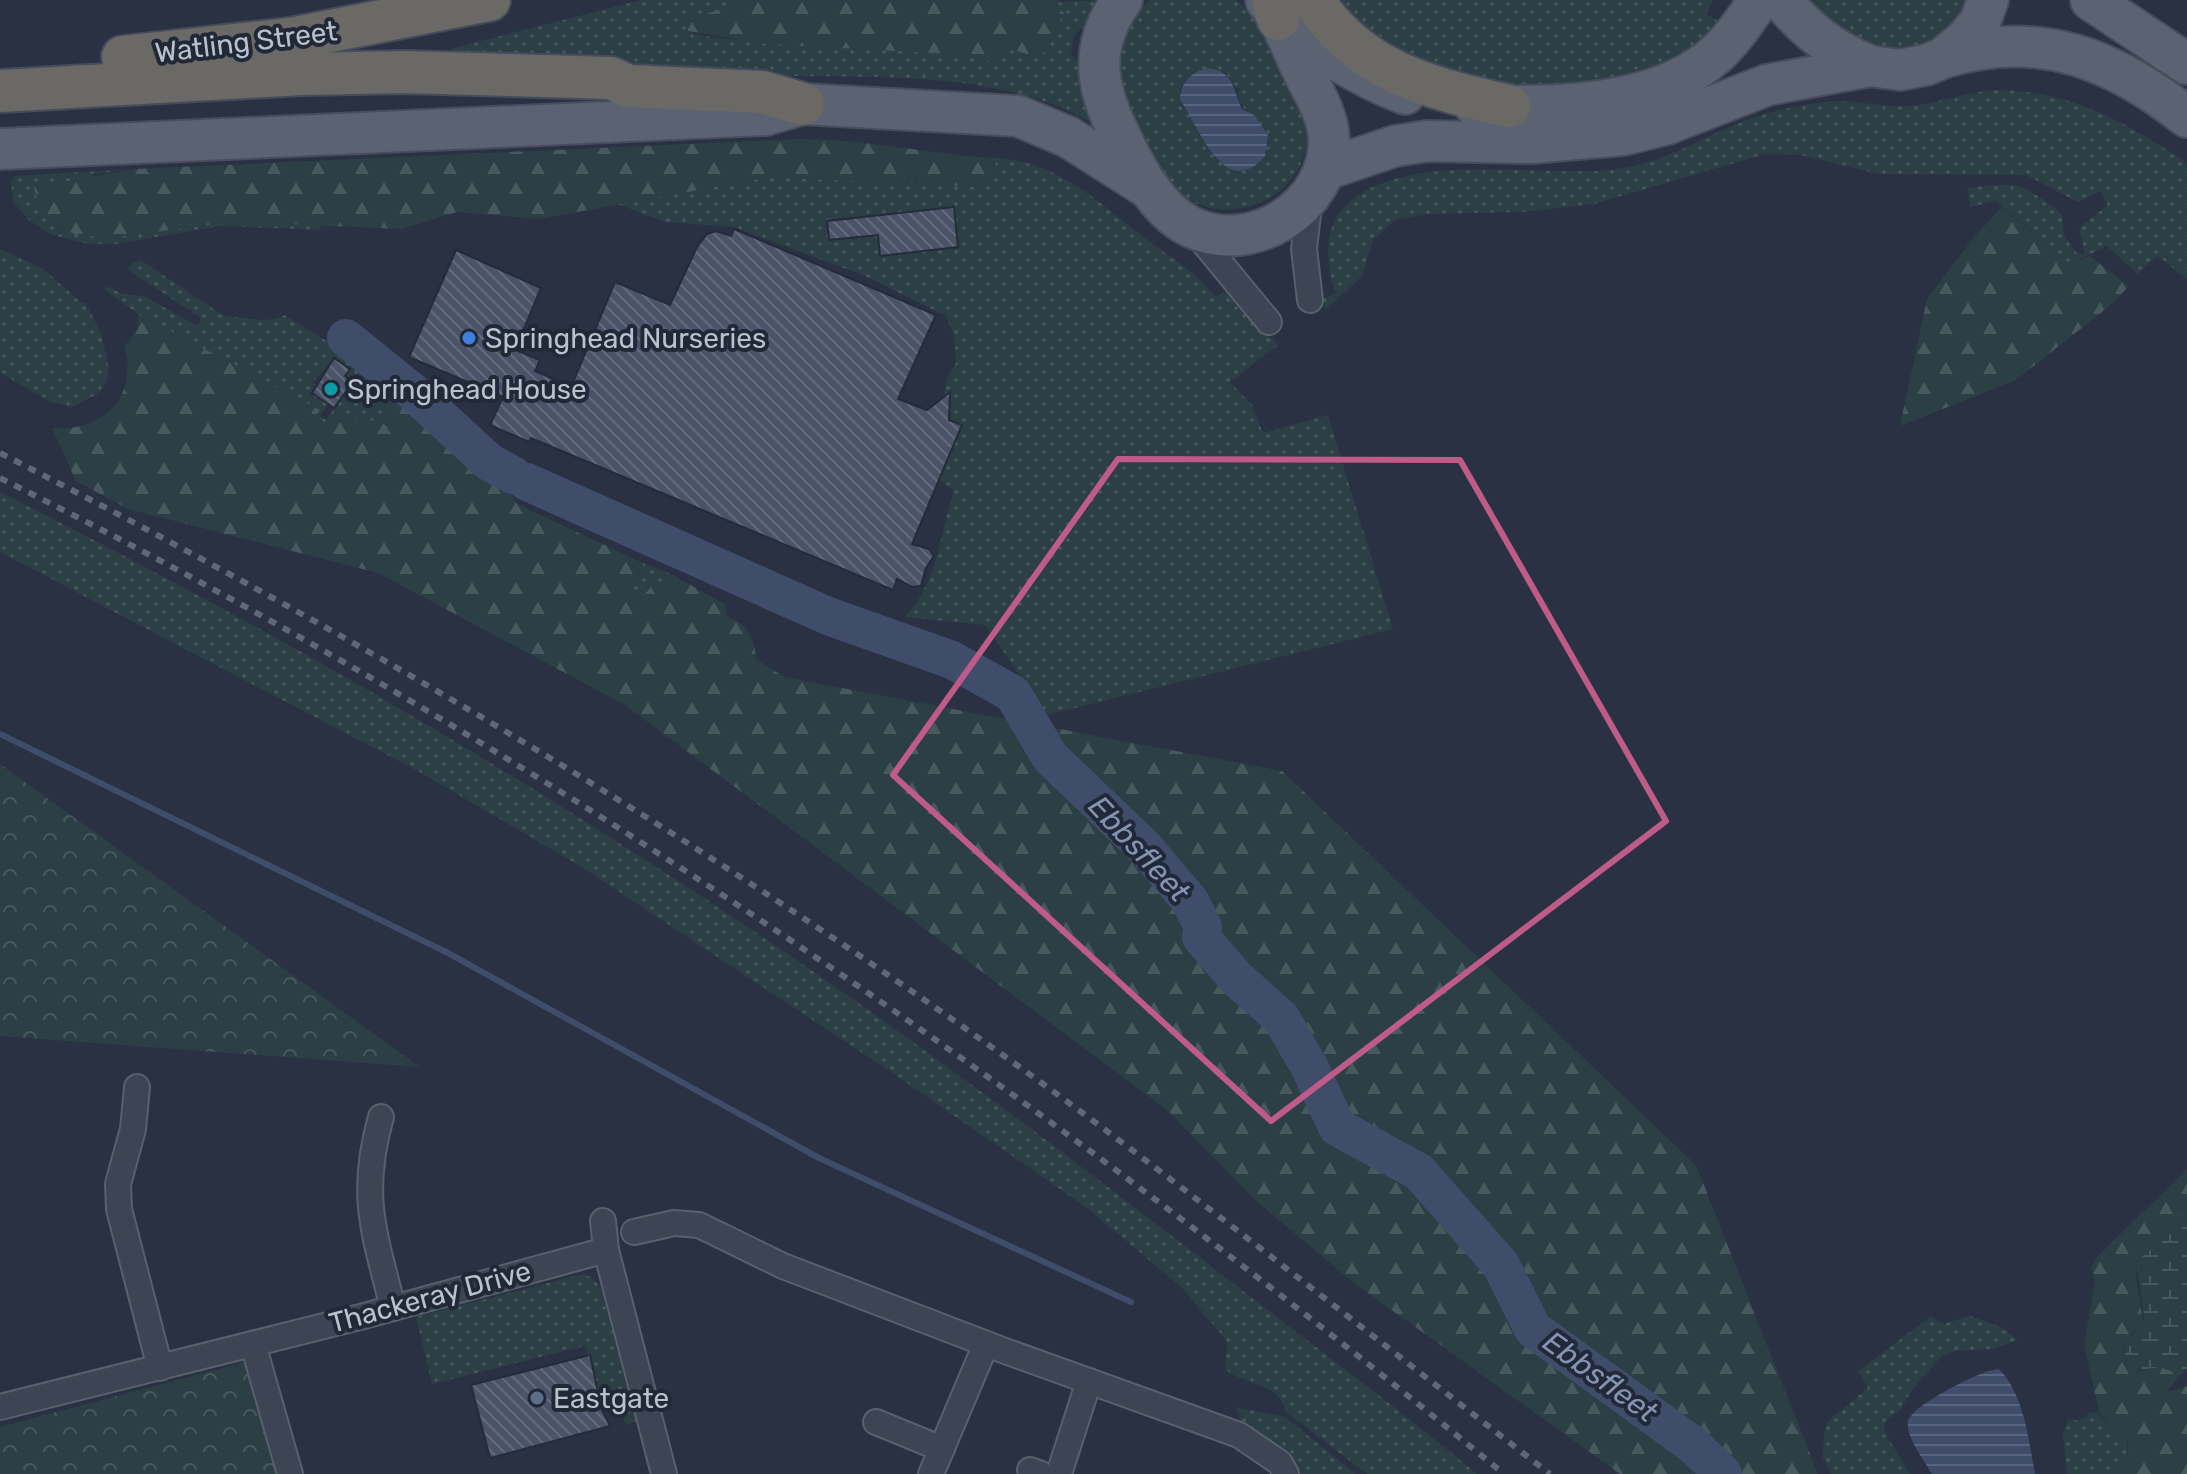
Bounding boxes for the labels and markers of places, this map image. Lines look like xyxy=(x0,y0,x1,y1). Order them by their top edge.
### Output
place label: Springhead Nurseries xyxy=(485,322,766,355)
marker: Springhead Nurseries xyxy=(460,329,478,347)
place label: Springhead House xyxy=(347,373,587,406)
marker: Springhead House xyxy=(322,380,340,398)
place label: Eastgate xyxy=(553,1382,669,1415)
marker: Eastgate xyxy=(528,1389,546,1407)

